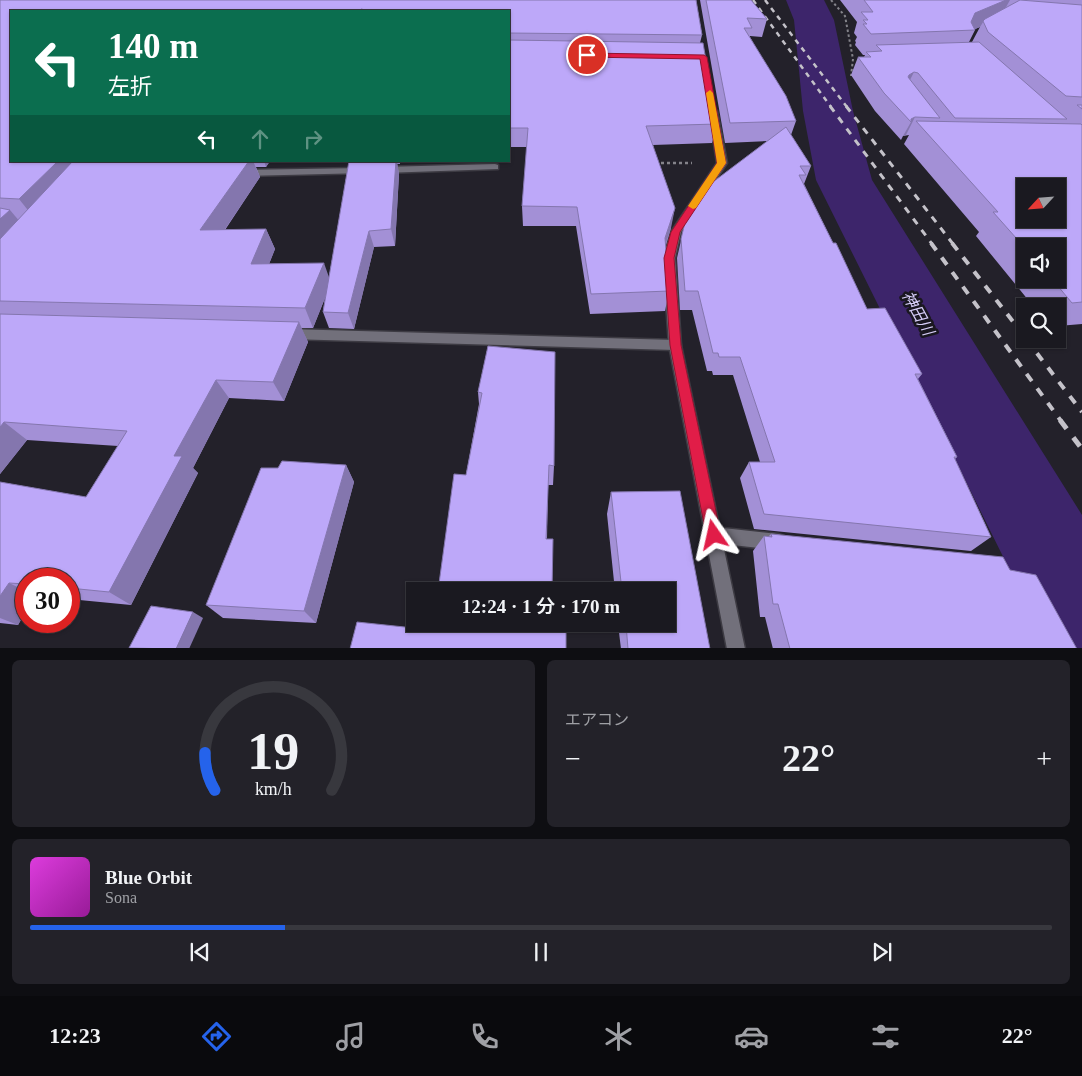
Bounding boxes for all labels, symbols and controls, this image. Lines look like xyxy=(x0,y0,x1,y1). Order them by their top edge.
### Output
text: 140 m xyxy=(108,27,198,66)
icon: left xyxy=(25,30,90,95)
pin xyxy=(566,34,608,76)
icon: arrive xyxy=(573,41,601,69)
text: 左折 xyxy=(108,74,152,99)
icon: left xyxy=(193,125,221,153)
icon: ahead xyxy=(246,125,274,153)
icon: right xyxy=(299,125,327,153)
north arrow xyxy=(1016,178,1066,228)
map controls xyxy=(1016,178,1066,348)
button: sound xyxy=(1016,238,1066,288)
water label: 神田川 xyxy=(899,288,938,340)
button: search xyxy=(1016,298,1066,348)
position arrow xyxy=(687,508,739,560)
speed limit sign: 30 xyxy=(15,568,80,633)
text: 12:24 · 1 分 · 170 m xyxy=(462,596,620,617)
text: エアコン xyxy=(565,711,629,728)
text: 19 xyxy=(248,723,300,780)
text: 22° xyxy=(782,737,835,779)
text: − xyxy=(565,743,581,774)
text: + xyxy=(1036,743,1052,774)
text: km/h xyxy=(255,779,292,799)
text: Blue Orbit xyxy=(105,867,192,888)
text: Sona xyxy=(105,889,137,906)
icon: previous xyxy=(186,938,214,966)
icon: pause xyxy=(527,938,555,966)
icon: next xyxy=(868,938,896,966)
icon: directions xyxy=(199,1019,234,1054)
icon: music xyxy=(333,1019,368,1054)
icon: phone xyxy=(467,1019,502,1054)
icon: climate xyxy=(601,1019,636,1054)
icon: car xyxy=(734,1019,769,1054)
icon: filters xyxy=(868,1019,903,1054)
text: 12:23 xyxy=(49,1023,101,1048)
text: 22° xyxy=(1002,1023,1033,1048)

